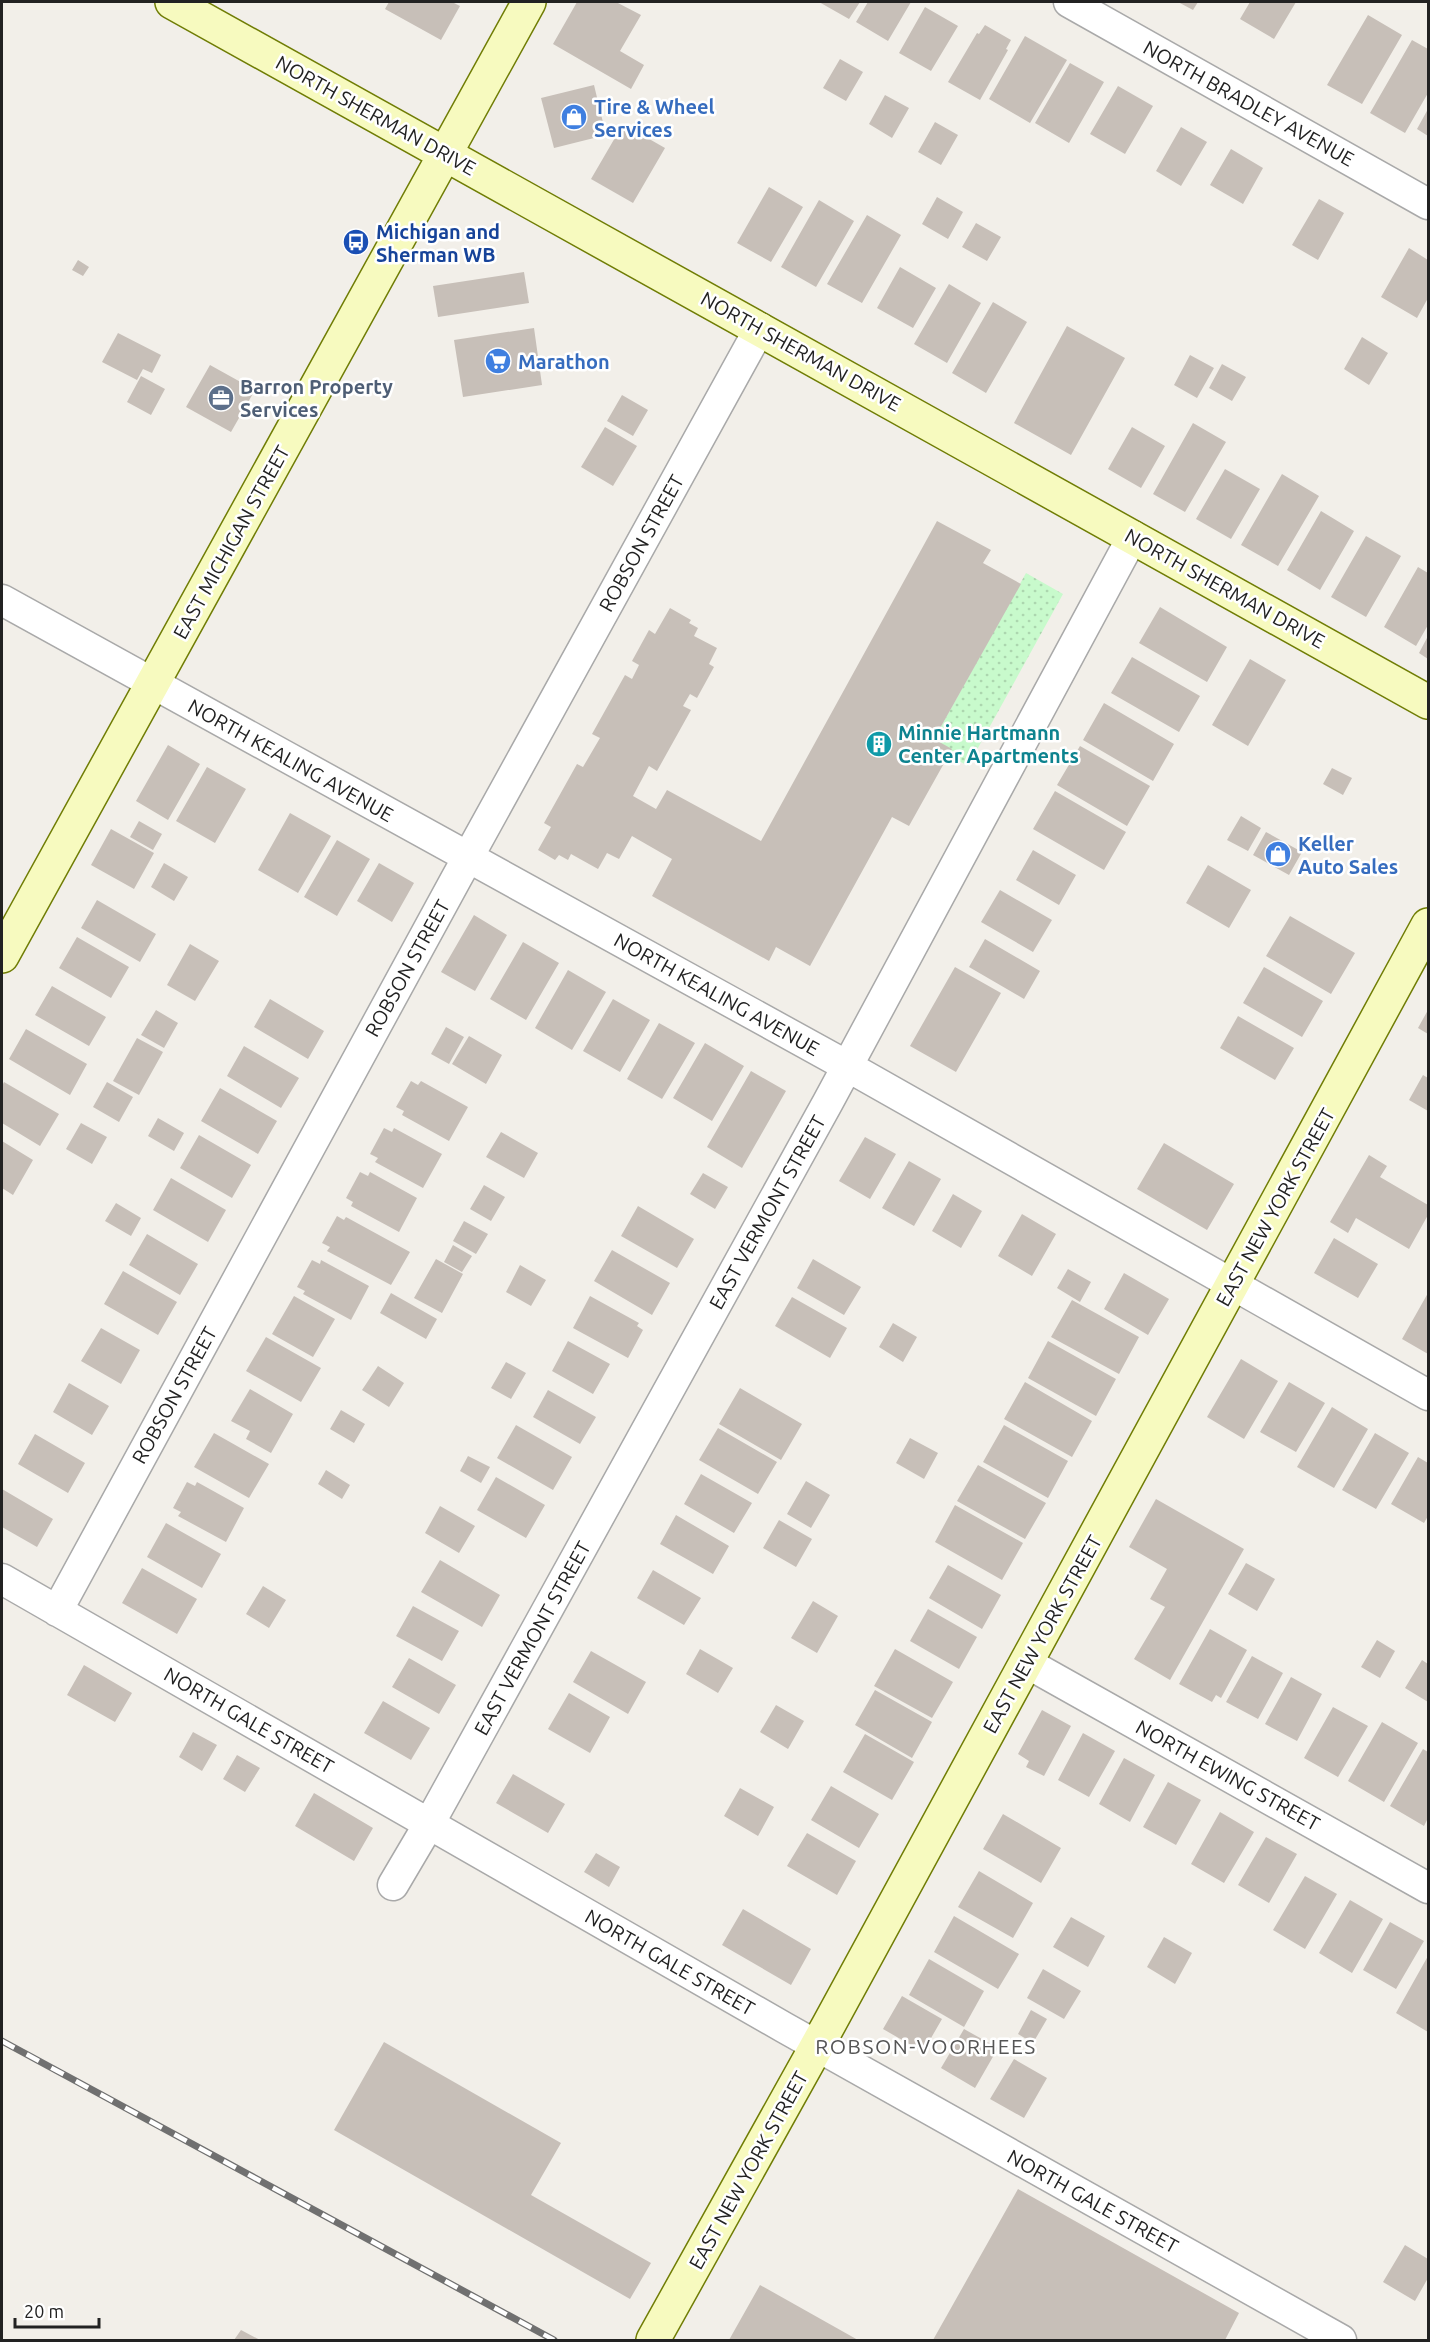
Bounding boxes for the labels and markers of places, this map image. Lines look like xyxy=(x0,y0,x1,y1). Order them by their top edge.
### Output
place label: Tire & Wheel Services xyxy=(594,95,715,141)
shop icon: Tire & Wheel Services xyxy=(559,102,589,132)
place label: Michigan and Sherman WB xyxy=(376,220,500,266)
bus stop icon: Michigan and Sherman WB xyxy=(341,227,371,257)
supermarket icon: Marathon xyxy=(483,346,513,376)
place label: Marathon xyxy=(518,350,610,373)
place label: Barron Property Services xyxy=(240,375,393,421)
office icon: Barron Property Services xyxy=(206,383,236,413)
place label: Minnie Hartmann Center Apartments xyxy=(898,721,1079,767)
building icon: Minnie Hartmann Center Apartments xyxy=(864,729,894,759)
place label: Keller Auto Sales xyxy=(1298,832,1398,878)
shop icon: Keller Auto Sales xyxy=(1263,839,1293,869)

